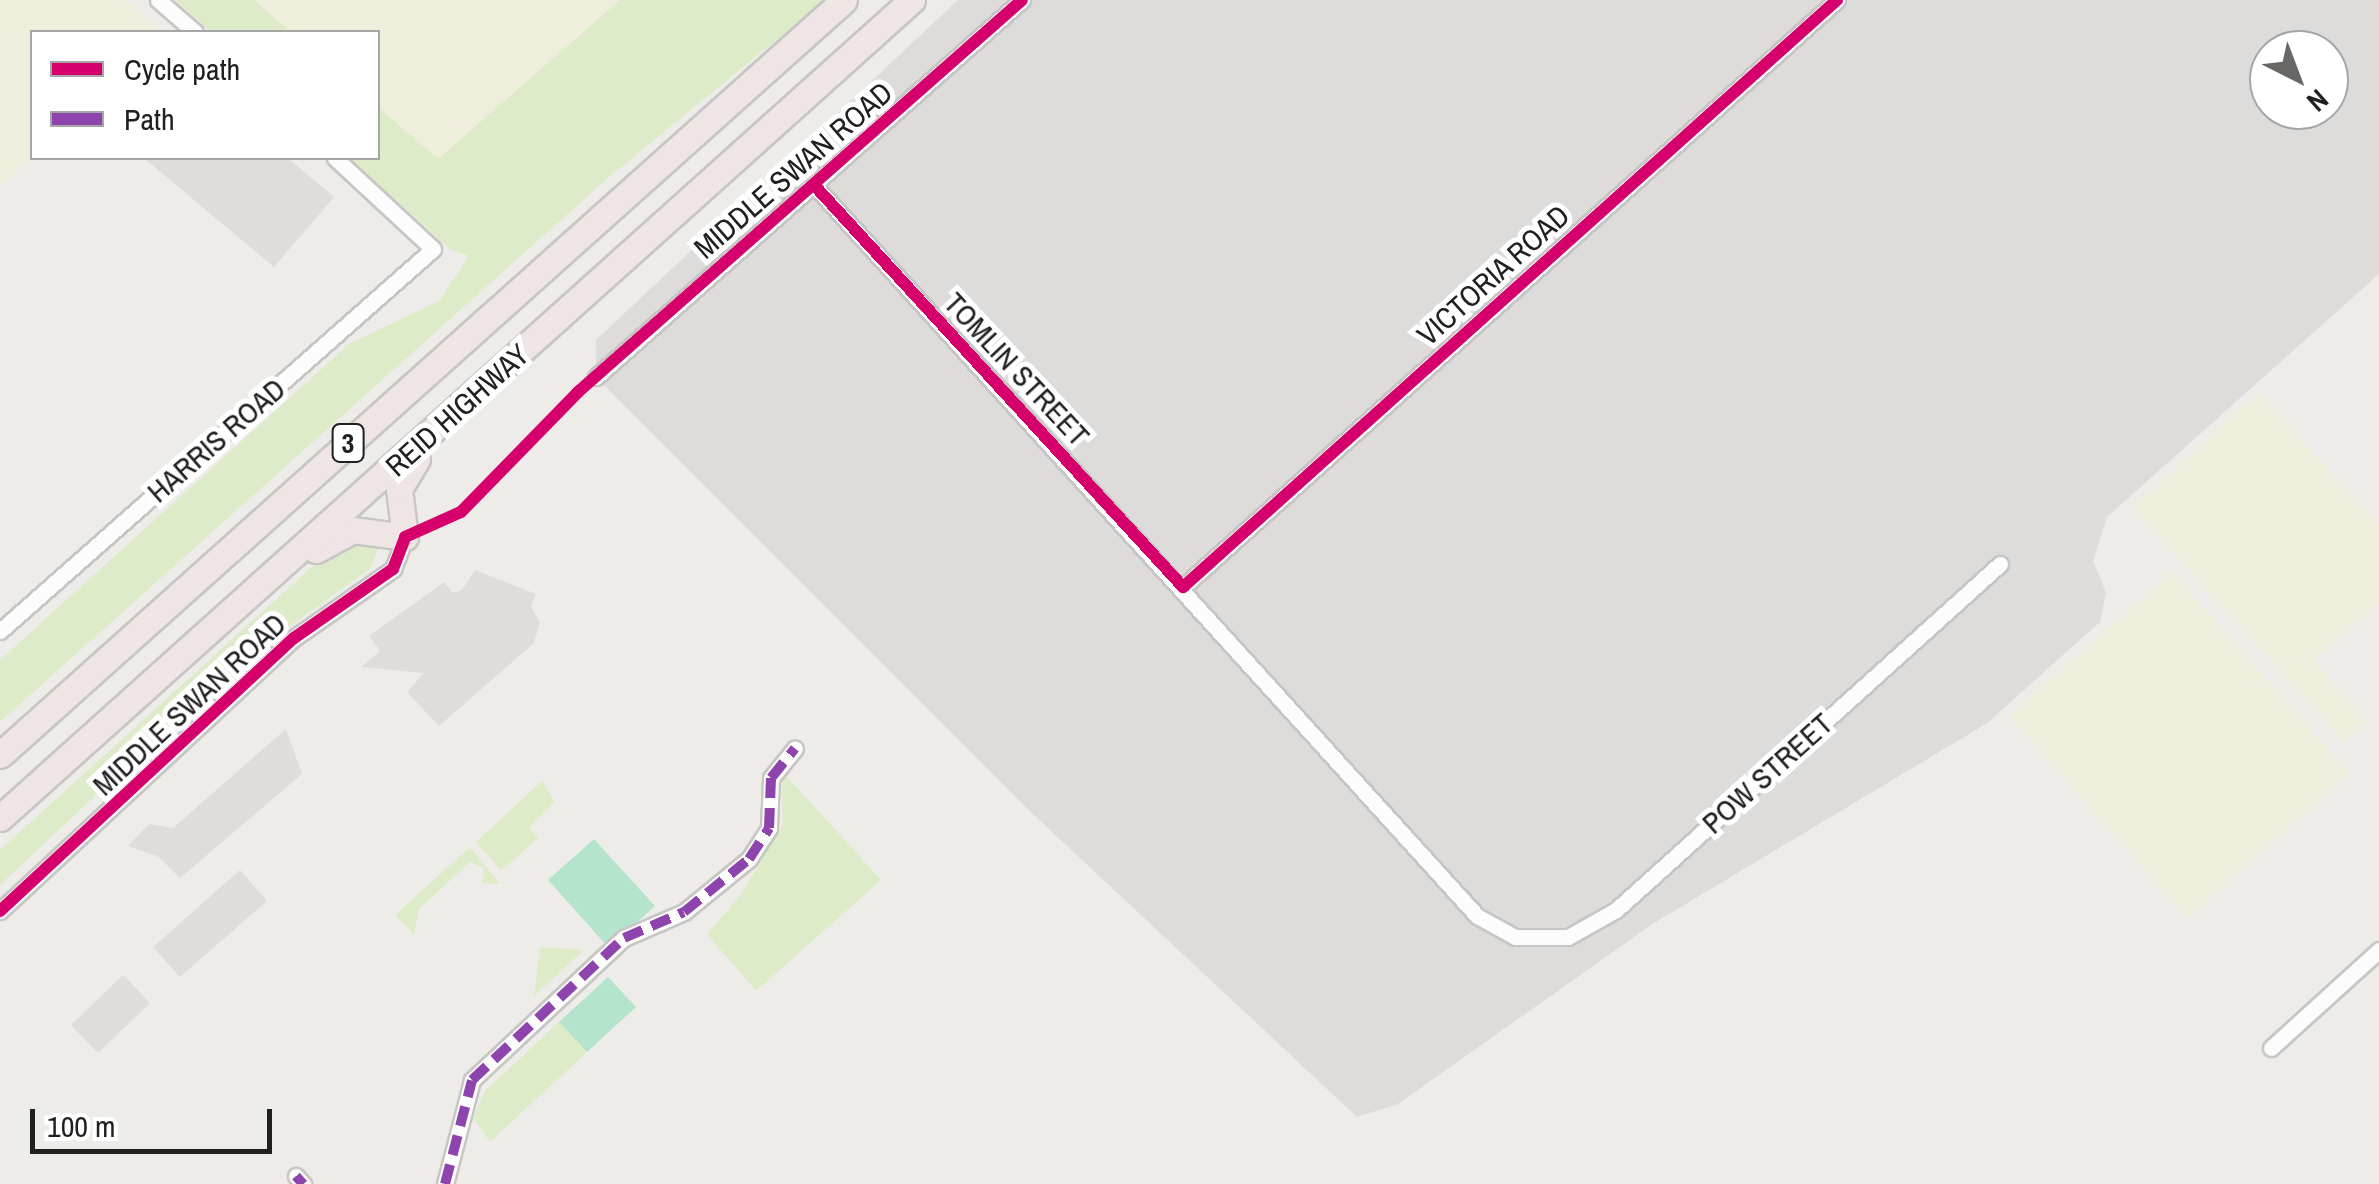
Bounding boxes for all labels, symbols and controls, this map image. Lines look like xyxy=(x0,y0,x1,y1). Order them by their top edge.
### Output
legend xyxy=(30,30,380,160)
north arrow xyxy=(2249,30,2349,130)
text: Cycle path xyxy=(124,49,240,89)
street label: MIDDLE SWAN ROAD xyxy=(687,74,899,266)
text: N xyxy=(2299,81,2337,120)
text: Path xyxy=(124,99,175,139)
street label: VICTORIA ROAD xyxy=(1409,197,1577,353)
street label: TOMLIN STREET xyxy=(937,285,1097,453)
street label: REID HIGHWAY xyxy=(378,336,536,484)
street label: HARRIS ROAD xyxy=(140,370,292,510)
road number: 3 xyxy=(330,420,366,466)
street label: MIDDLE SWAN ROAD xyxy=(85,605,293,803)
street label: POW STREET xyxy=(1695,705,1839,841)
scale bar xyxy=(35,1089,278,1151)
text: 100 m xyxy=(47,1106,115,1146)

